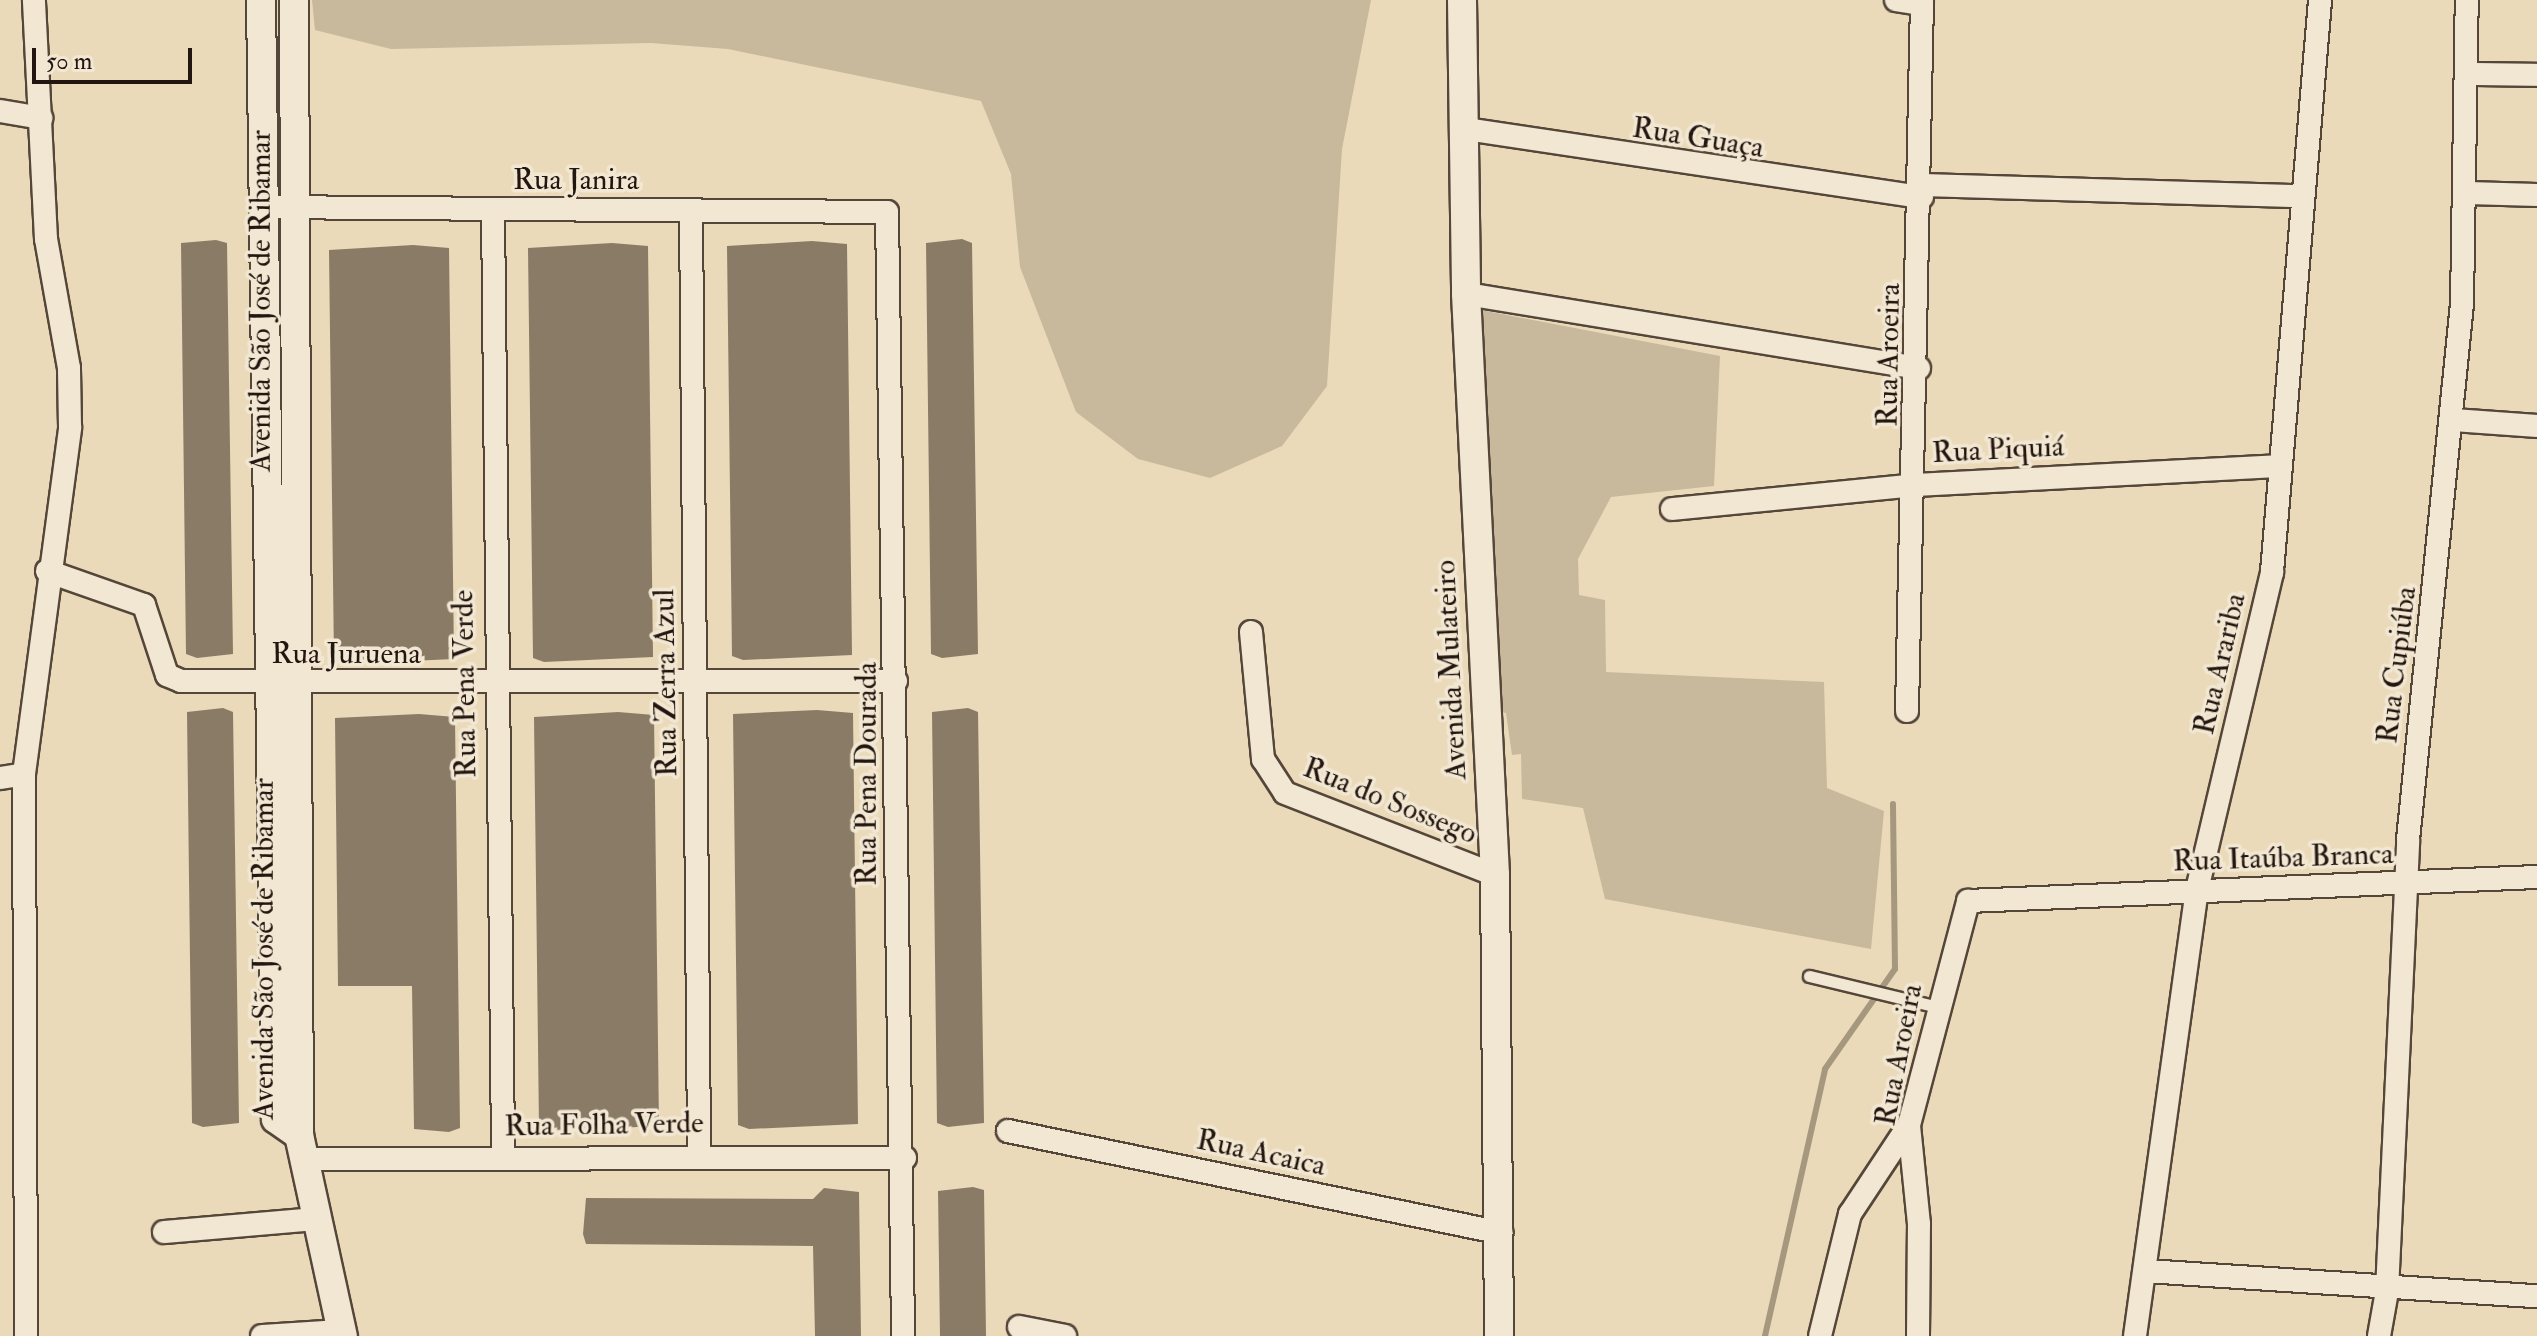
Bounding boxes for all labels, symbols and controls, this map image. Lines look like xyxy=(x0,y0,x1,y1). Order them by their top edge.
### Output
scale bar xyxy=(36,32,196,82)
text: 50 m xyxy=(46,46,92,77)
street label: Rua Guaça xyxy=(1630,110,1766,166)
street label: Avenida São José de Ribamar xyxy=(243,130,279,472)
street label: Rua Janira xyxy=(513,162,639,198)
street label: Rua Aroeira xyxy=(1870,283,1908,427)
street label: Rua Piquiá xyxy=(1931,429,2065,471)
street label: Avenida Mulateiro xyxy=(1427,559,1475,781)
street label: Rua Cupiúba xyxy=(2370,584,2424,746)
street label: Rua Zerra Azul xyxy=(646,589,686,777)
street label: Rua Pena Verde xyxy=(445,590,485,778)
street label: Rua Arariba xyxy=(2186,590,2254,738)
street label: Rua Juruena xyxy=(271,636,421,672)
street label: Rua Pena Dourada xyxy=(849,662,885,886)
street label: Rua do Sossego xyxy=(1298,750,1482,852)
street label: Avenida São José de Ribamar xyxy=(246,778,282,1120)
street label: Rua Itaúba Branca xyxy=(2172,836,2394,880)
street label: Rua Aroeira xyxy=(1868,981,1930,1129)
street label: Rua Folha Verde xyxy=(504,1105,704,1145)
street label: Rua Acaica xyxy=(1193,1122,1329,1184)

